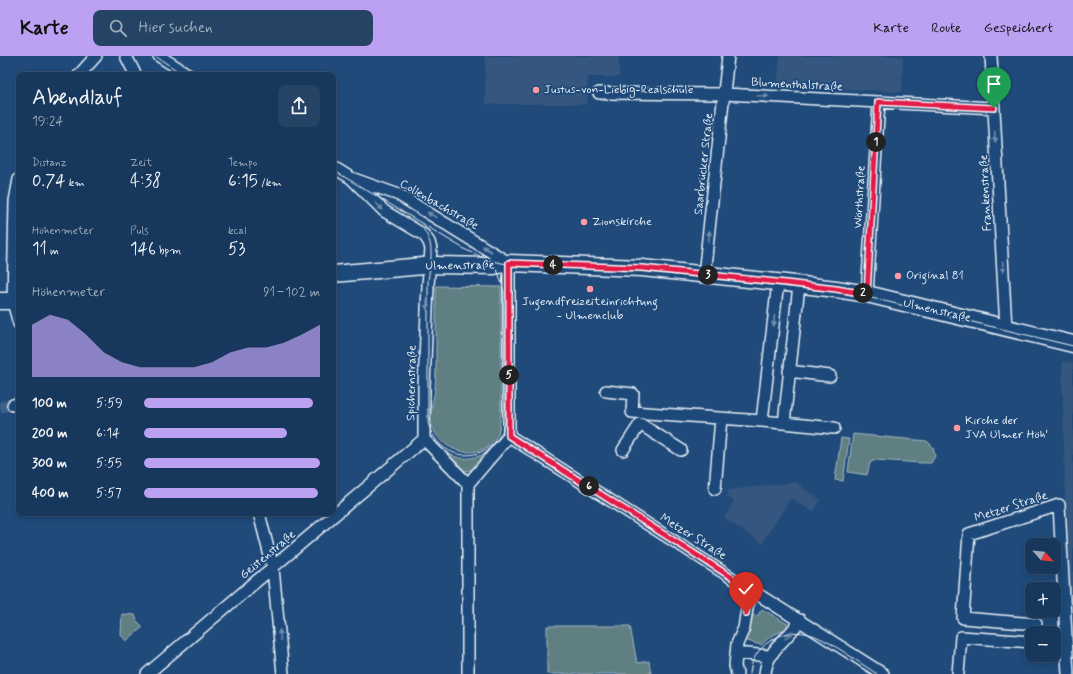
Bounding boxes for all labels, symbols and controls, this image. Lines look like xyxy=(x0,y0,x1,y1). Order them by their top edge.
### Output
search box xyxy=(93,10,373,46)
text: Karte xyxy=(20,16,69,41)
icon: search xyxy=(107,17,129,39)
text: Hier suchen xyxy=(139,18,213,38)
text: Karte xyxy=(873,19,909,37)
text: Route xyxy=(931,19,962,37)
text: Gespeichert xyxy=(984,19,1053,37)
pin xyxy=(977,67,1011,108)
icon: arrive xyxy=(983,73,1005,95)
street label: Blumenthalstraße xyxy=(751,75,843,95)
place label: Justus-von-Liebig-Realschule xyxy=(544,82,693,98)
text: Abendlauf xyxy=(32,84,123,112)
button: share xyxy=(278,85,320,127)
marker: Justus-von-Liebig-Realschule xyxy=(531,85,541,95)
one-way arrow xyxy=(757,92,769,99)
street label: Saarbrücker Straße xyxy=(691,112,717,216)
text: 19:24 xyxy=(32,113,63,130)
one-way arrow xyxy=(992,131,999,143)
pin: 1 xyxy=(866,132,886,152)
text: 1 xyxy=(874,135,878,149)
street label: Frankenstraße xyxy=(976,154,996,232)
text: Distanz xyxy=(32,156,67,170)
text: Zeit xyxy=(130,156,152,170)
text: Tempo xyxy=(228,156,257,170)
street label: Wörthstraße xyxy=(850,165,870,229)
text: 0.74 xyxy=(32,170,66,192)
text: 4:38 xyxy=(130,170,161,192)
text: 6:15 xyxy=(228,170,258,192)
text: km xyxy=(66,176,85,190)
text: /km xyxy=(258,176,282,190)
street label: Collenbachstraße xyxy=(397,176,482,234)
one-way arrow xyxy=(374,201,384,211)
one-way arrow xyxy=(427,211,437,219)
place label: Zionskirche xyxy=(592,214,652,230)
marker: Zionskirche xyxy=(579,217,589,227)
text: Höhenmeter xyxy=(32,224,94,238)
text: Puls xyxy=(130,224,149,238)
text: kcal xyxy=(228,224,246,238)
one-way arrow xyxy=(705,230,712,242)
text: 11 xyxy=(32,238,47,260)
text: 146 xyxy=(130,238,156,260)
text: 53 xyxy=(228,238,245,260)
text: m xyxy=(47,244,59,258)
text: bpm xyxy=(156,244,181,258)
one-way arrow xyxy=(482,245,492,253)
pin: 4 xyxy=(543,255,563,275)
street label: Ulmenstraße xyxy=(425,257,495,275)
text: 4 xyxy=(550,258,556,272)
one-way arrow xyxy=(999,261,1006,273)
pin: 3 xyxy=(698,265,718,285)
text: 3 xyxy=(706,268,710,282)
place label: Original 81 xyxy=(906,268,964,285)
marker: Original 81 xyxy=(893,271,903,281)
pin: 2 xyxy=(853,283,873,303)
text: Höhenmeter xyxy=(32,284,105,301)
text: 91–102 m xyxy=(263,284,320,301)
marker: Jugendfreizeiteinrichtung - Ulmenclub xyxy=(585,284,595,294)
text: 2 xyxy=(860,286,866,300)
place label: Jugendfreizeiteinrichtung - Ulmenclub xyxy=(522,294,658,324)
street label: Ulmenstraße xyxy=(902,295,973,327)
one-way arrow xyxy=(424,298,430,311)
one-way arrow xyxy=(770,315,777,327)
street label: Spichernstraße xyxy=(403,345,421,421)
pin: 5 xyxy=(499,365,519,385)
text: 5 xyxy=(506,368,512,382)
text: 100 m xyxy=(32,395,67,412)
text: 5:59 xyxy=(96,395,123,412)
place label: Kirche der JVA Ulmer Höh' xyxy=(965,413,1048,443)
marker: Kirche der JVA Ulmer Höh' xyxy=(952,423,962,433)
text: 200 m xyxy=(32,425,67,442)
text: 6:14 xyxy=(96,425,120,442)
text: 300 m xyxy=(32,455,67,472)
text: 5:55 xyxy=(96,455,122,472)
pin: 6 xyxy=(579,476,599,496)
text: 6 xyxy=(586,479,592,493)
text: 400 m xyxy=(32,485,69,502)
text: 5:57 xyxy=(96,485,122,502)
street label: Metzer Straße xyxy=(972,488,1050,526)
street label: Metzer Straße xyxy=(657,510,730,564)
street label: Geistenstraße xyxy=(237,527,299,583)
north arrow xyxy=(1025,538,1061,574)
map controls xyxy=(1025,538,1061,662)
pin xyxy=(729,572,763,613)
icon: check xyxy=(735,578,757,600)
button: + xyxy=(1025,582,1061,618)
button: − xyxy=(1025,626,1061,662)
one-way arrow xyxy=(276,629,283,641)
one-way arrow xyxy=(784,630,793,640)

